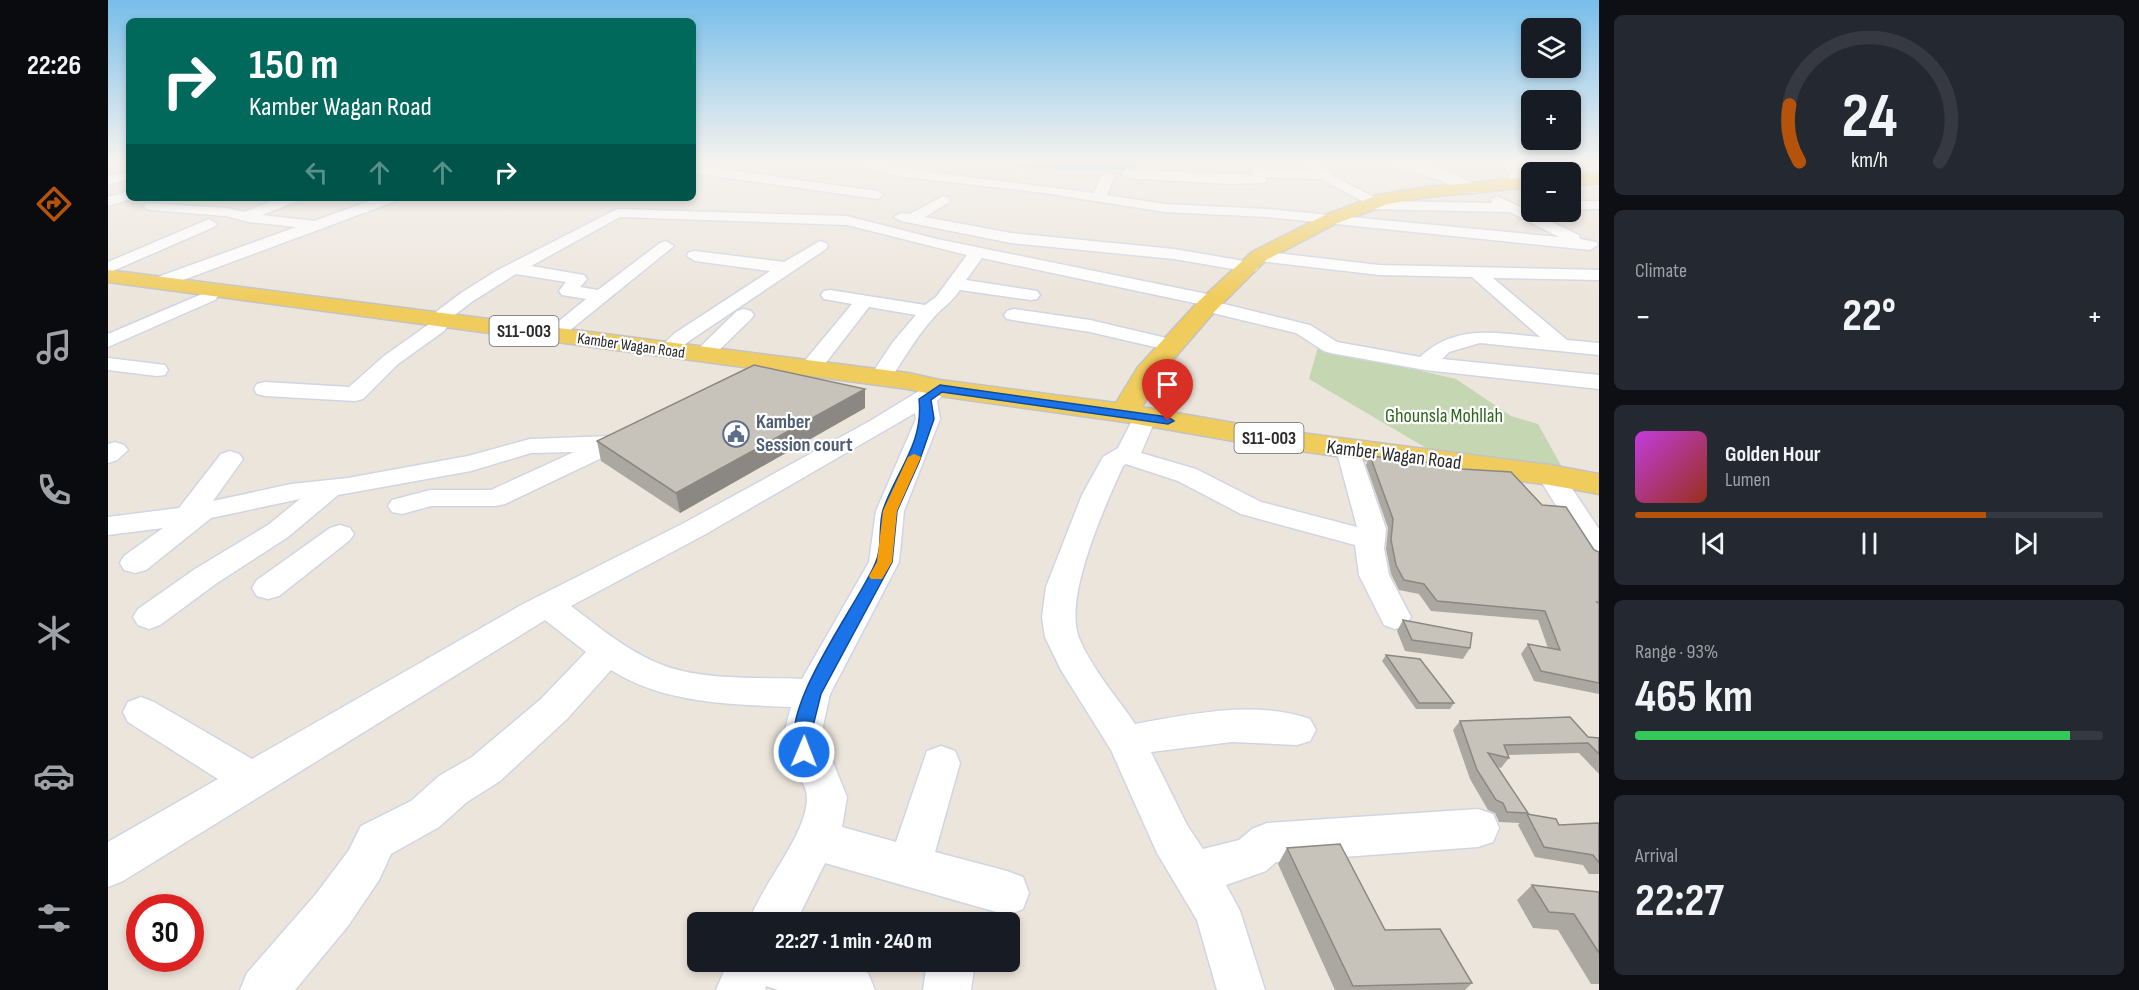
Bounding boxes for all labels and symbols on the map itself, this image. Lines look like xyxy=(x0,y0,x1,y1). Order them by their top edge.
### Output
road number: S11-003 xyxy=(490,316,558,346)
street label: Kamber Wagan Road xyxy=(576,329,686,363)
pin xyxy=(1142,359,1193,421)
park label: Ghounsla Mohllah xyxy=(1385,404,1503,428)
place label: Kamber Session court xyxy=(756,410,853,457)
public building icon: Kamber Session court xyxy=(721,419,751,449)
road number: S11-003 xyxy=(1234,423,1304,453)
street label: Kamber Wagan Road xyxy=(1325,435,1463,475)
position arrow xyxy=(772,720,836,784)
speed limit sign: 30 xyxy=(126,894,204,972)

